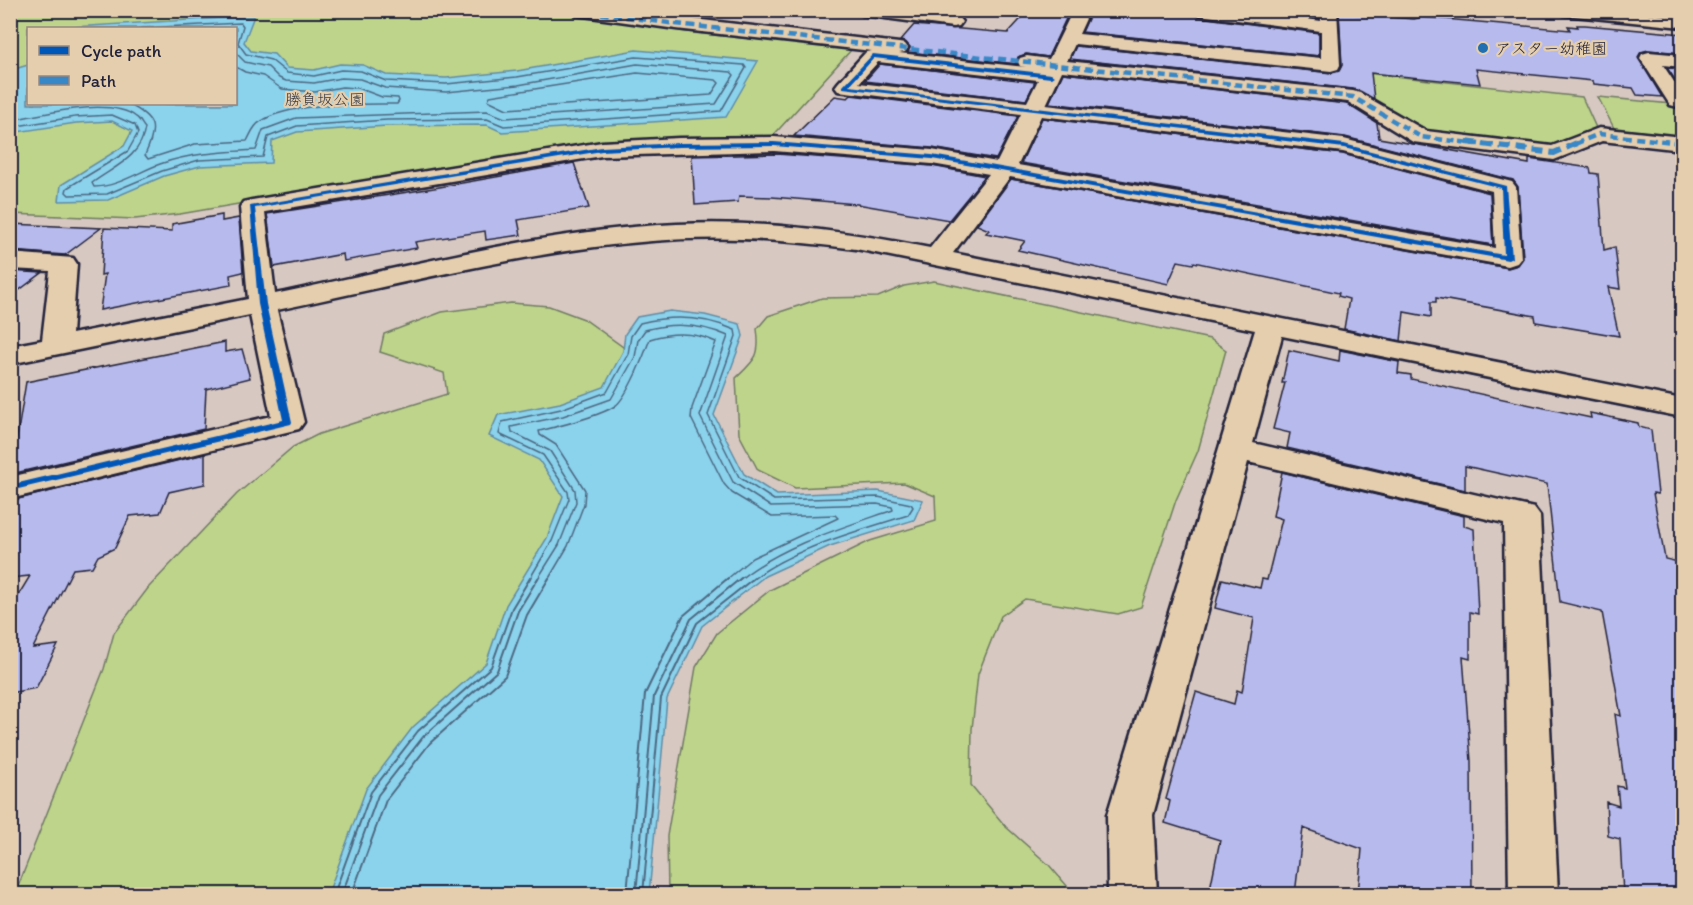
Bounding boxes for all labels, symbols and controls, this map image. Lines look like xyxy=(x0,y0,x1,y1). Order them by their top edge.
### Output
legend xyxy=(27,27,237,105)
place label: アスター幼稚園 xyxy=(1495,39,1607,58)
text: Cycle path xyxy=(81,40,162,62)
marker: アスター幼稚園 xyxy=(1476,41,1490,55)
text: Path xyxy=(81,70,116,92)
park label: 勝負坂公園 xyxy=(285,90,365,109)

